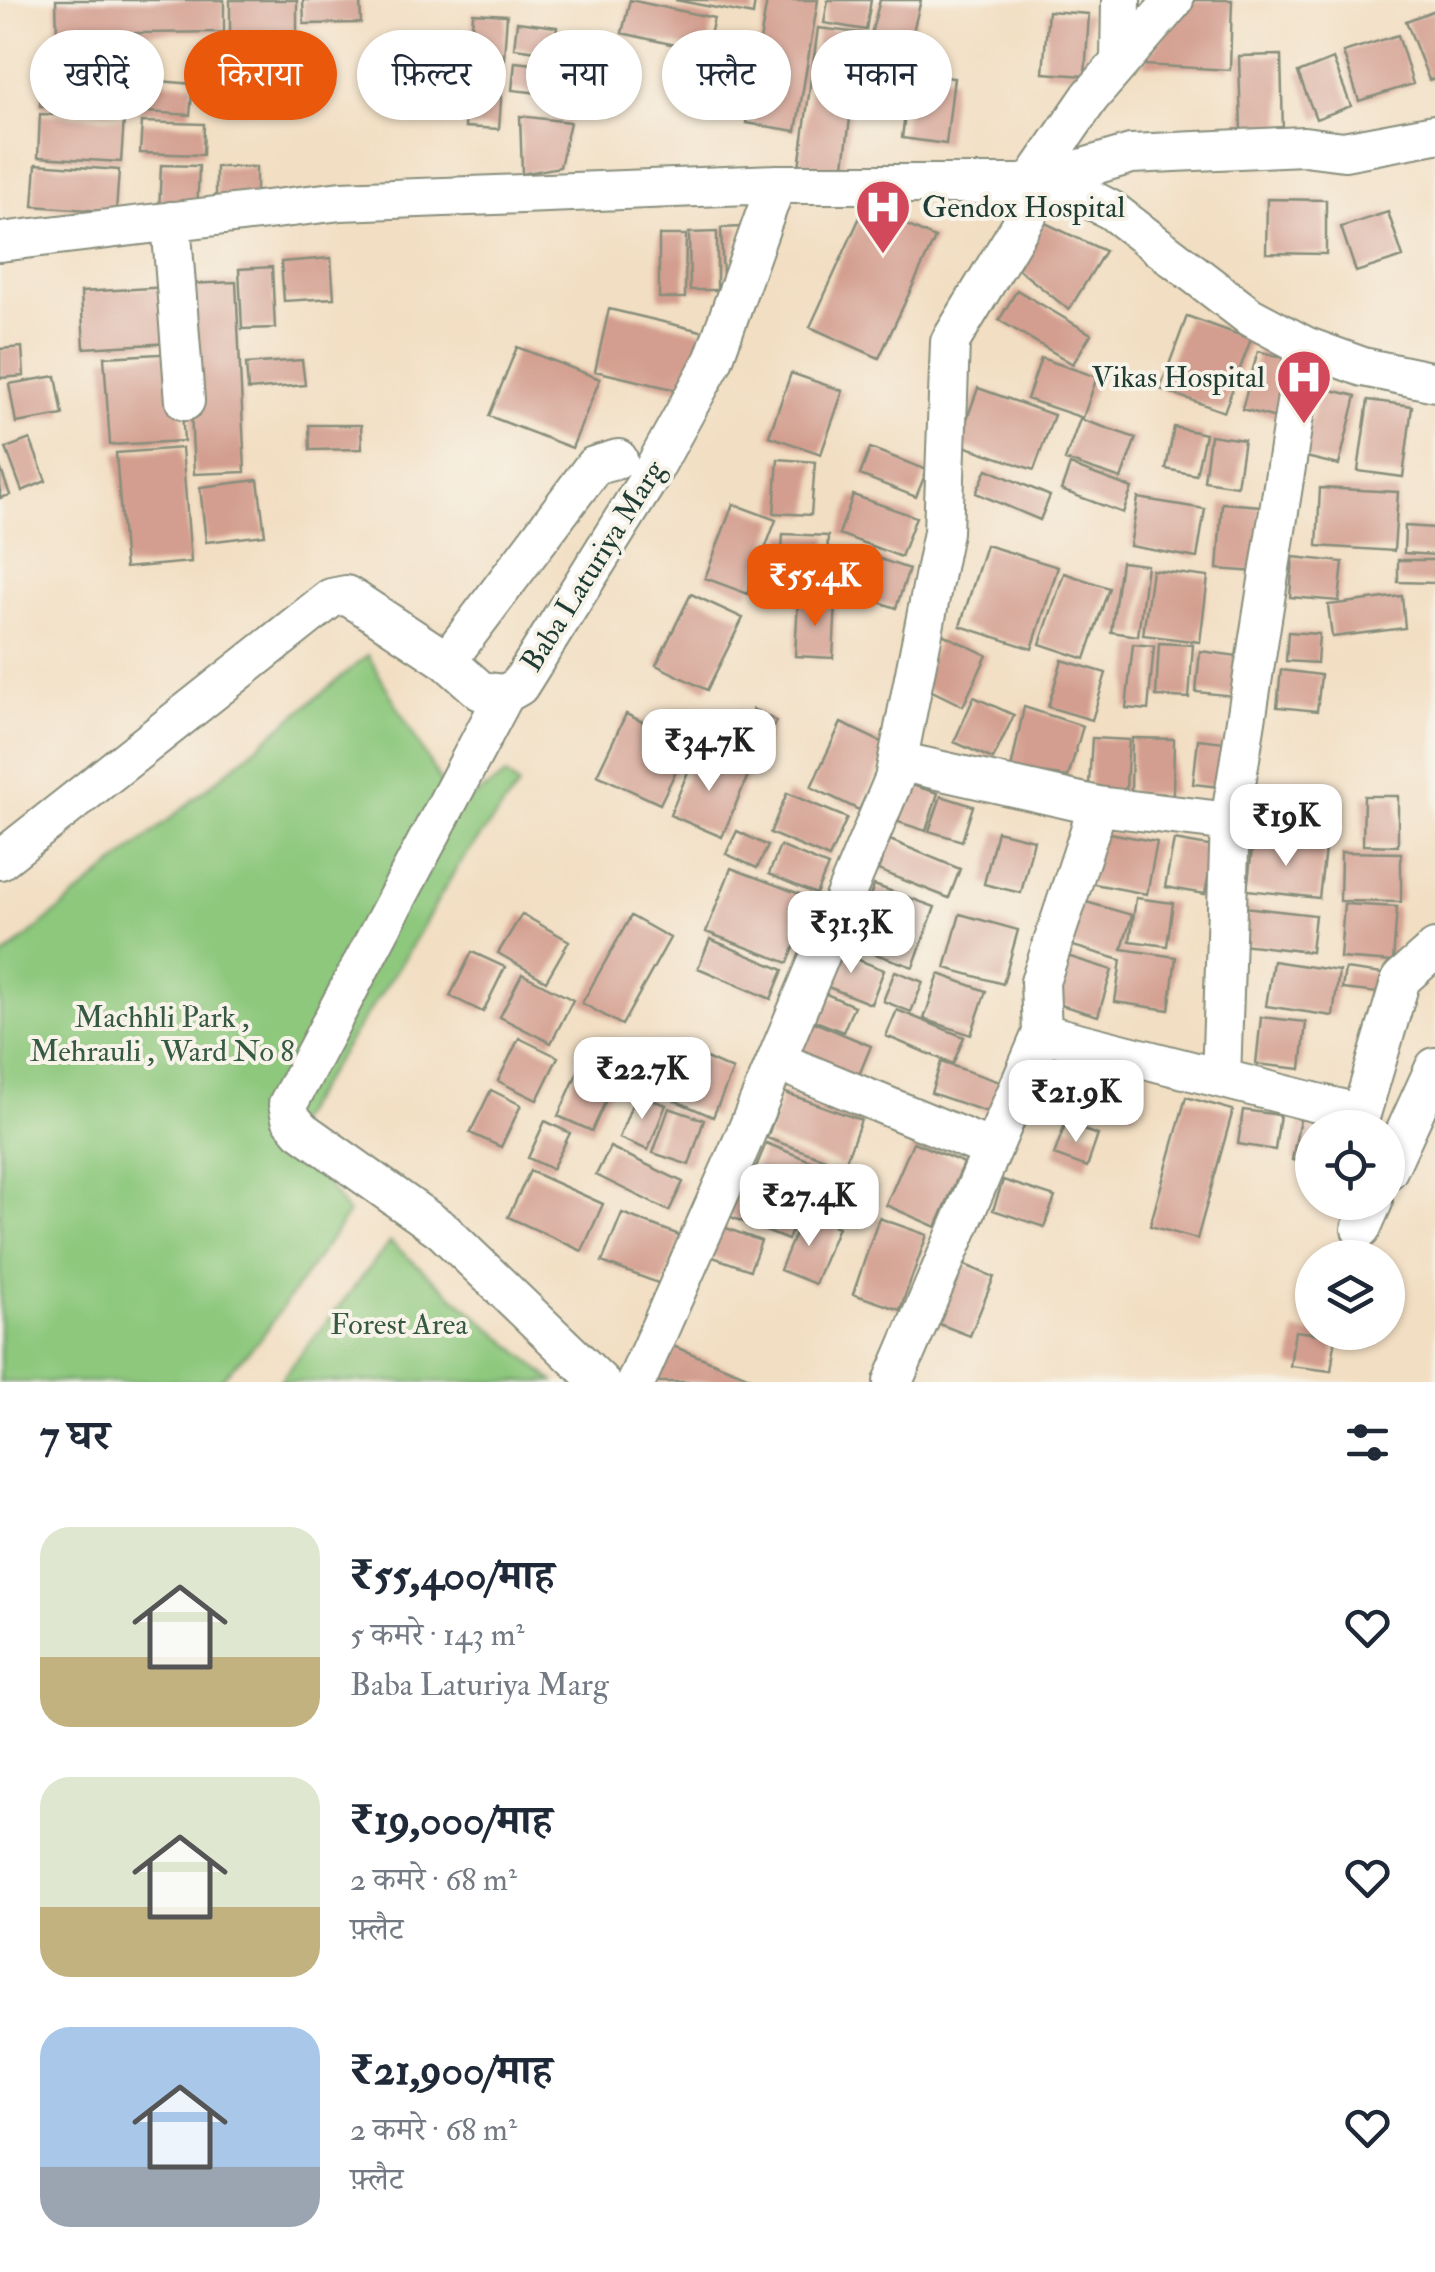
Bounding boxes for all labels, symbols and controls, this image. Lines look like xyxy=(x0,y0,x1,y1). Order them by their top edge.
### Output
chip: खरीदें xyxy=(30,30,164,120)
chip: किराया xyxy=(184,30,337,120)
chip: फ़िल्टर xyxy=(357,30,506,120)
chip: नया xyxy=(526,30,642,120)
chip: फ़्लैट xyxy=(662,30,791,120)
chip: मकान xyxy=(811,30,952,120)
hospital icon: Gendox Hospital xyxy=(853,177,913,256)
place label: Gendox Hospital xyxy=(922,189,1125,226)
hospital icon: Vikas Hospital xyxy=(1274,347,1334,426)
place label: Vikas Hospital xyxy=(1091,359,1265,396)
street label: Baba Laturiya Marg xyxy=(513,452,674,679)
pin: ₹55.4K xyxy=(734,544,896,629)
text: ₹55.4K xyxy=(769,556,861,596)
pin: ₹34.7K xyxy=(628,709,790,794)
text: ₹34.7K xyxy=(664,721,754,761)
pin: ₹19K xyxy=(1227,784,1345,869)
text: ₹19K xyxy=(1252,796,1320,836)
pin: ₹31.3K xyxy=(770,891,932,976)
text: ₹31.3K xyxy=(810,903,892,943)
park label: Machhli Park , Mehrauli , Ward No 8 xyxy=(30,999,294,1070)
pin: ₹22.7K xyxy=(561,1037,723,1122)
text: ₹22.7K xyxy=(596,1049,688,1089)
pin: ₹21.9K xyxy=(995,1060,1157,1145)
text: ₹21.9K xyxy=(1031,1072,1121,1112)
map controls xyxy=(1295,1110,1405,1350)
button: locate xyxy=(1295,1110,1405,1220)
pin: ₹27.4K xyxy=(728,1164,890,1249)
text: ₹27.4K xyxy=(762,1176,856,1216)
button: layers xyxy=(1295,1240,1405,1350)
park label: Forest Area xyxy=(330,1306,468,1343)
text: 7 घर xyxy=(40,1410,110,1462)
icon: filters xyxy=(1340,1415,1395,1470)
text: ₹55,400/माह xyxy=(350,1550,554,1602)
icon: home xyxy=(120,1567,240,1687)
icon: heart xyxy=(1340,1600,1395,1655)
text: 5 कमरे · 143 m² xyxy=(350,1615,525,1655)
text: Baba Laturiya Marg xyxy=(350,1665,609,1705)
text: ₹19,000/माह xyxy=(350,1795,552,1847)
icon: home xyxy=(120,1817,240,1937)
icon: heart xyxy=(1340,1850,1395,1905)
text: 2 कमरे · 68 m² xyxy=(350,1860,517,1900)
text: फ़्लैट xyxy=(350,1910,403,1950)
text: ₹21,900/माह xyxy=(350,2045,552,2097)
icon: home xyxy=(120,2067,240,2187)
icon: heart xyxy=(1340,2100,1395,2155)
text: 2 कमरे · 68 m² xyxy=(350,2110,517,2150)
text: फ़्लैट xyxy=(350,2160,403,2200)

